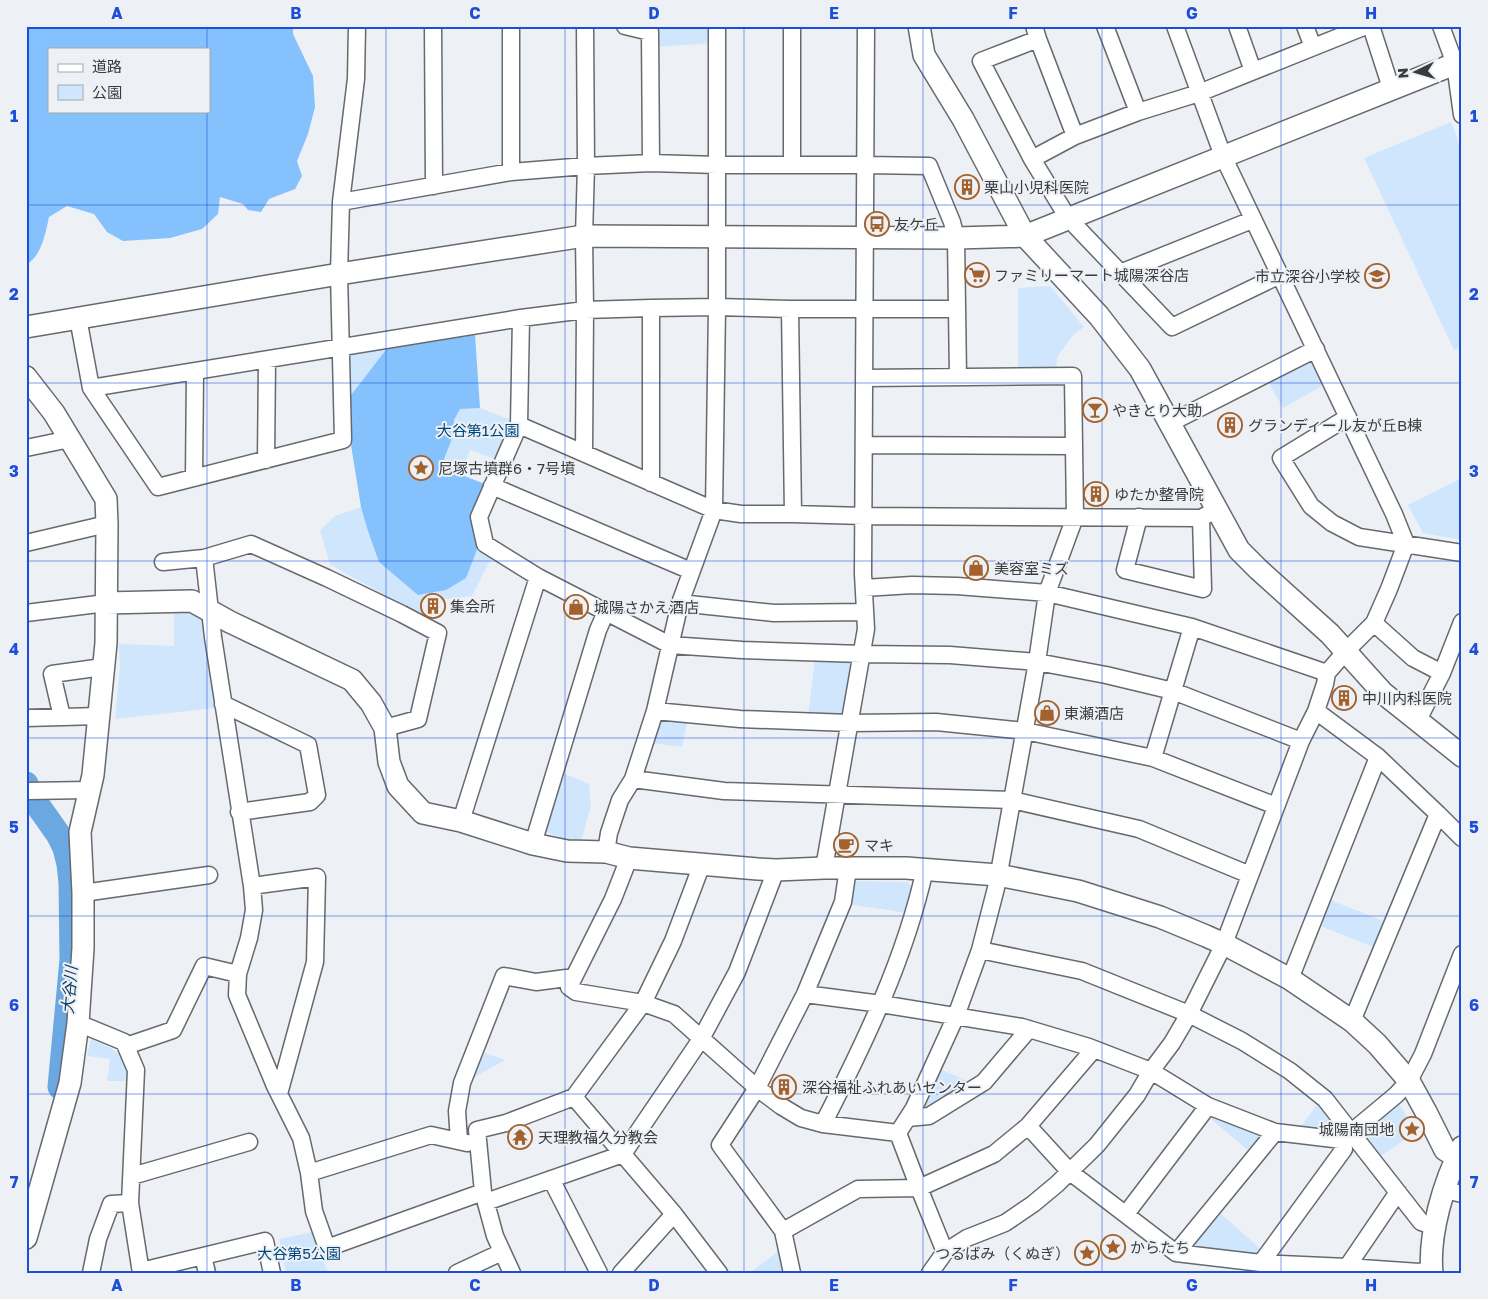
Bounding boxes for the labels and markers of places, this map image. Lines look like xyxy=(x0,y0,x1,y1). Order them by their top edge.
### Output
building icon: 栗山小児科医院 xyxy=(954,174,980,200)
place label: 栗山小児科医院 xyxy=(984,178,1089,196)
bus stop icon: 友ケ丘 xyxy=(864,211,890,237)
place label: 友ケ丘 xyxy=(894,215,939,233)
supermarket icon: ファミリーマート城陽深谷店 xyxy=(964,262,990,288)
school or university icon: 市立深谷小学校 xyxy=(1364,263,1390,289)
place label: ファミリーマート城陽深谷店 xyxy=(994,266,1189,284)
place label: 市立深谷小学校 xyxy=(1255,267,1360,285)
bar icon: やきとり大助 xyxy=(1082,397,1108,423)
place label: やきとり大助 xyxy=(1112,401,1202,419)
building icon: グランディール友が丘B棟 xyxy=(1217,412,1243,438)
place label: グランディール友が丘B棟 xyxy=(1248,416,1422,434)
place icon: 尼塚古墳群6・7号墳 xyxy=(408,455,434,481)
place label: 尼塚古墳群6・7号墳 xyxy=(438,459,575,477)
building icon: ゆたか整骨院 xyxy=(1083,481,1109,507)
place label: ゆたか整骨院 xyxy=(1114,485,1204,503)
shop icon: 美容室ミズ xyxy=(963,555,989,581)
place label: 美容室ミズ xyxy=(994,559,1069,577)
building icon: 集会所 xyxy=(420,593,446,619)
shop icon: 城陽さかえ酒店 xyxy=(563,594,589,620)
place label: 集会所 xyxy=(450,597,495,615)
place label: 城陽さかえ酒店 xyxy=(594,598,699,616)
building icon: 中川内科医院 xyxy=(1331,685,1357,711)
place label: 中川内科医院 xyxy=(1362,689,1452,707)
shop icon: 東瀬酒店 xyxy=(1034,700,1060,726)
place label: 東瀬酒店 xyxy=(1064,704,1124,722)
cafe icon: マキ xyxy=(833,832,859,858)
place label: マキ xyxy=(864,836,894,854)
building icon: 深谷福祉ふれあいセンター xyxy=(771,1074,797,1100)
place label: 深谷福祉ふれあいセンター xyxy=(802,1078,982,1096)
place icon: 城陽南団地 xyxy=(1399,1116,1425,1142)
place label: 城陽南団地 xyxy=(1319,1120,1394,1138)
temple icon: 天理教福久分教会 xyxy=(507,1124,533,1150)
place label: 天理教福久分教会 xyxy=(538,1128,658,1146)
place icon: からたち xyxy=(1100,1234,1126,1260)
place label: からたち xyxy=(1130,1238,1190,1256)
place icon: つるばみ（くぬぎ） xyxy=(1074,1240,1100,1266)
place label: つるばみ（くぬぎ） xyxy=(935,1244,1070,1262)

